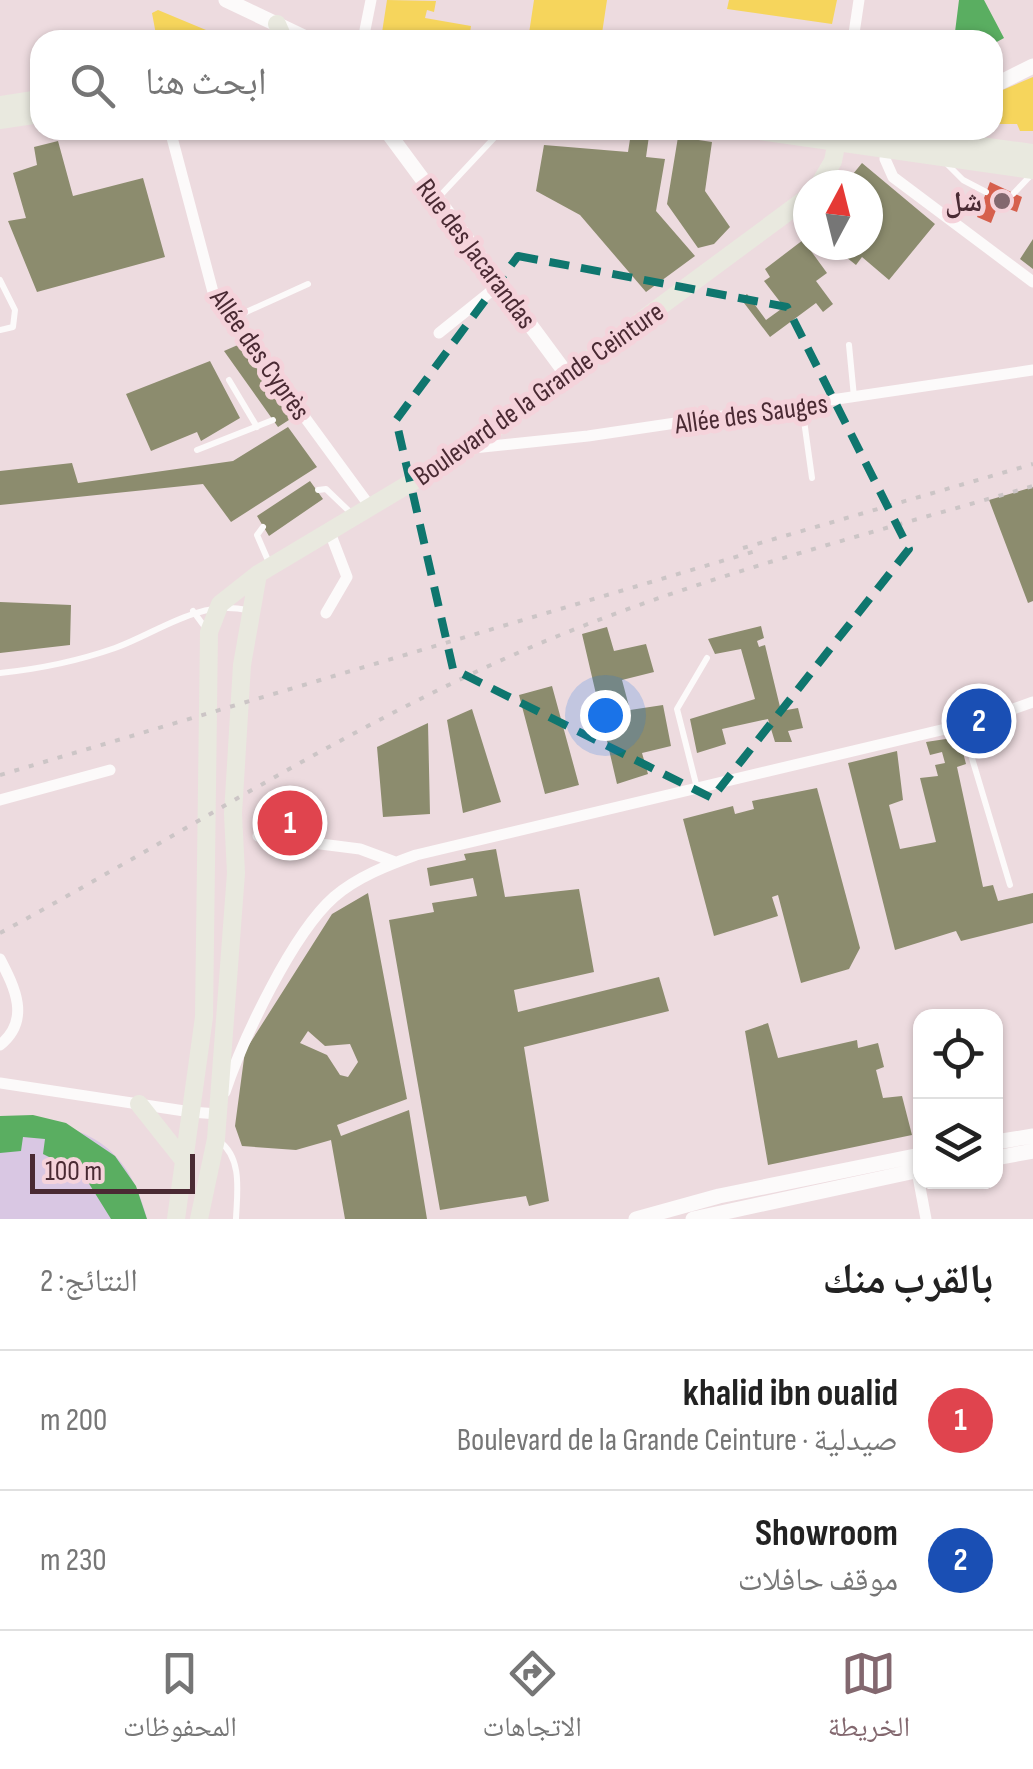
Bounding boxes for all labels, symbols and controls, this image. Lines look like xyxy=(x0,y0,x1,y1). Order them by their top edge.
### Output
search box xyxy=(30,30,1003,140)
icon: search xyxy=(65,58,120,113)
text: ابحث هنا xyxy=(145,60,267,105)
north arrow xyxy=(793,170,883,260)
street label: Rue des Jacarandas xyxy=(409,173,543,335)
place label: شل xyxy=(945,186,982,219)
marker: شل xyxy=(991,190,1013,212)
street label: Allée des Cyprès xyxy=(202,282,317,427)
street label: Boulevard de la Grande Ceinture xyxy=(407,295,670,493)
street label: Allée des Sauges xyxy=(672,387,830,442)
pin: 2 xyxy=(946,684,1012,758)
your location xyxy=(580,690,631,741)
pin: 1 xyxy=(258,786,322,860)
map controls xyxy=(913,1009,1003,1189)
button: locate xyxy=(913,1009,1003,1099)
button: layers xyxy=(913,1099,1003,1189)
scale bar xyxy=(30,1149,195,1194)
text: 100 m xyxy=(45,1155,102,1188)
text: بالقرب منك xyxy=(823,1255,993,1306)
text: النتائج: 2 xyxy=(40,1262,138,1301)
text: khalid ibn oualid xyxy=(683,1371,898,1416)
text: 200 m xyxy=(40,1401,107,1440)
text: 1 xyxy=(954,1401,967,1440)
text: صيدلية · Boulevard de la Grande Ceinture xyxy=(457,1421,898,1460)
text: Showroom xyxy=(755,1511,898,1556)
text: 230 m xyxy=(40,1541,107,1580)
text: 2 xyxy=(953,1541,968,1580)
text: موقف حافلات xyxy=(738,1561,898,1600)
tab: المحفوظات xyxy=(123,1646,237,1754)
tab: الاتجاهات xyxy=(483,1646,582,1754)
tab: الخريطة xyxy=(828,1646,910,1754)

